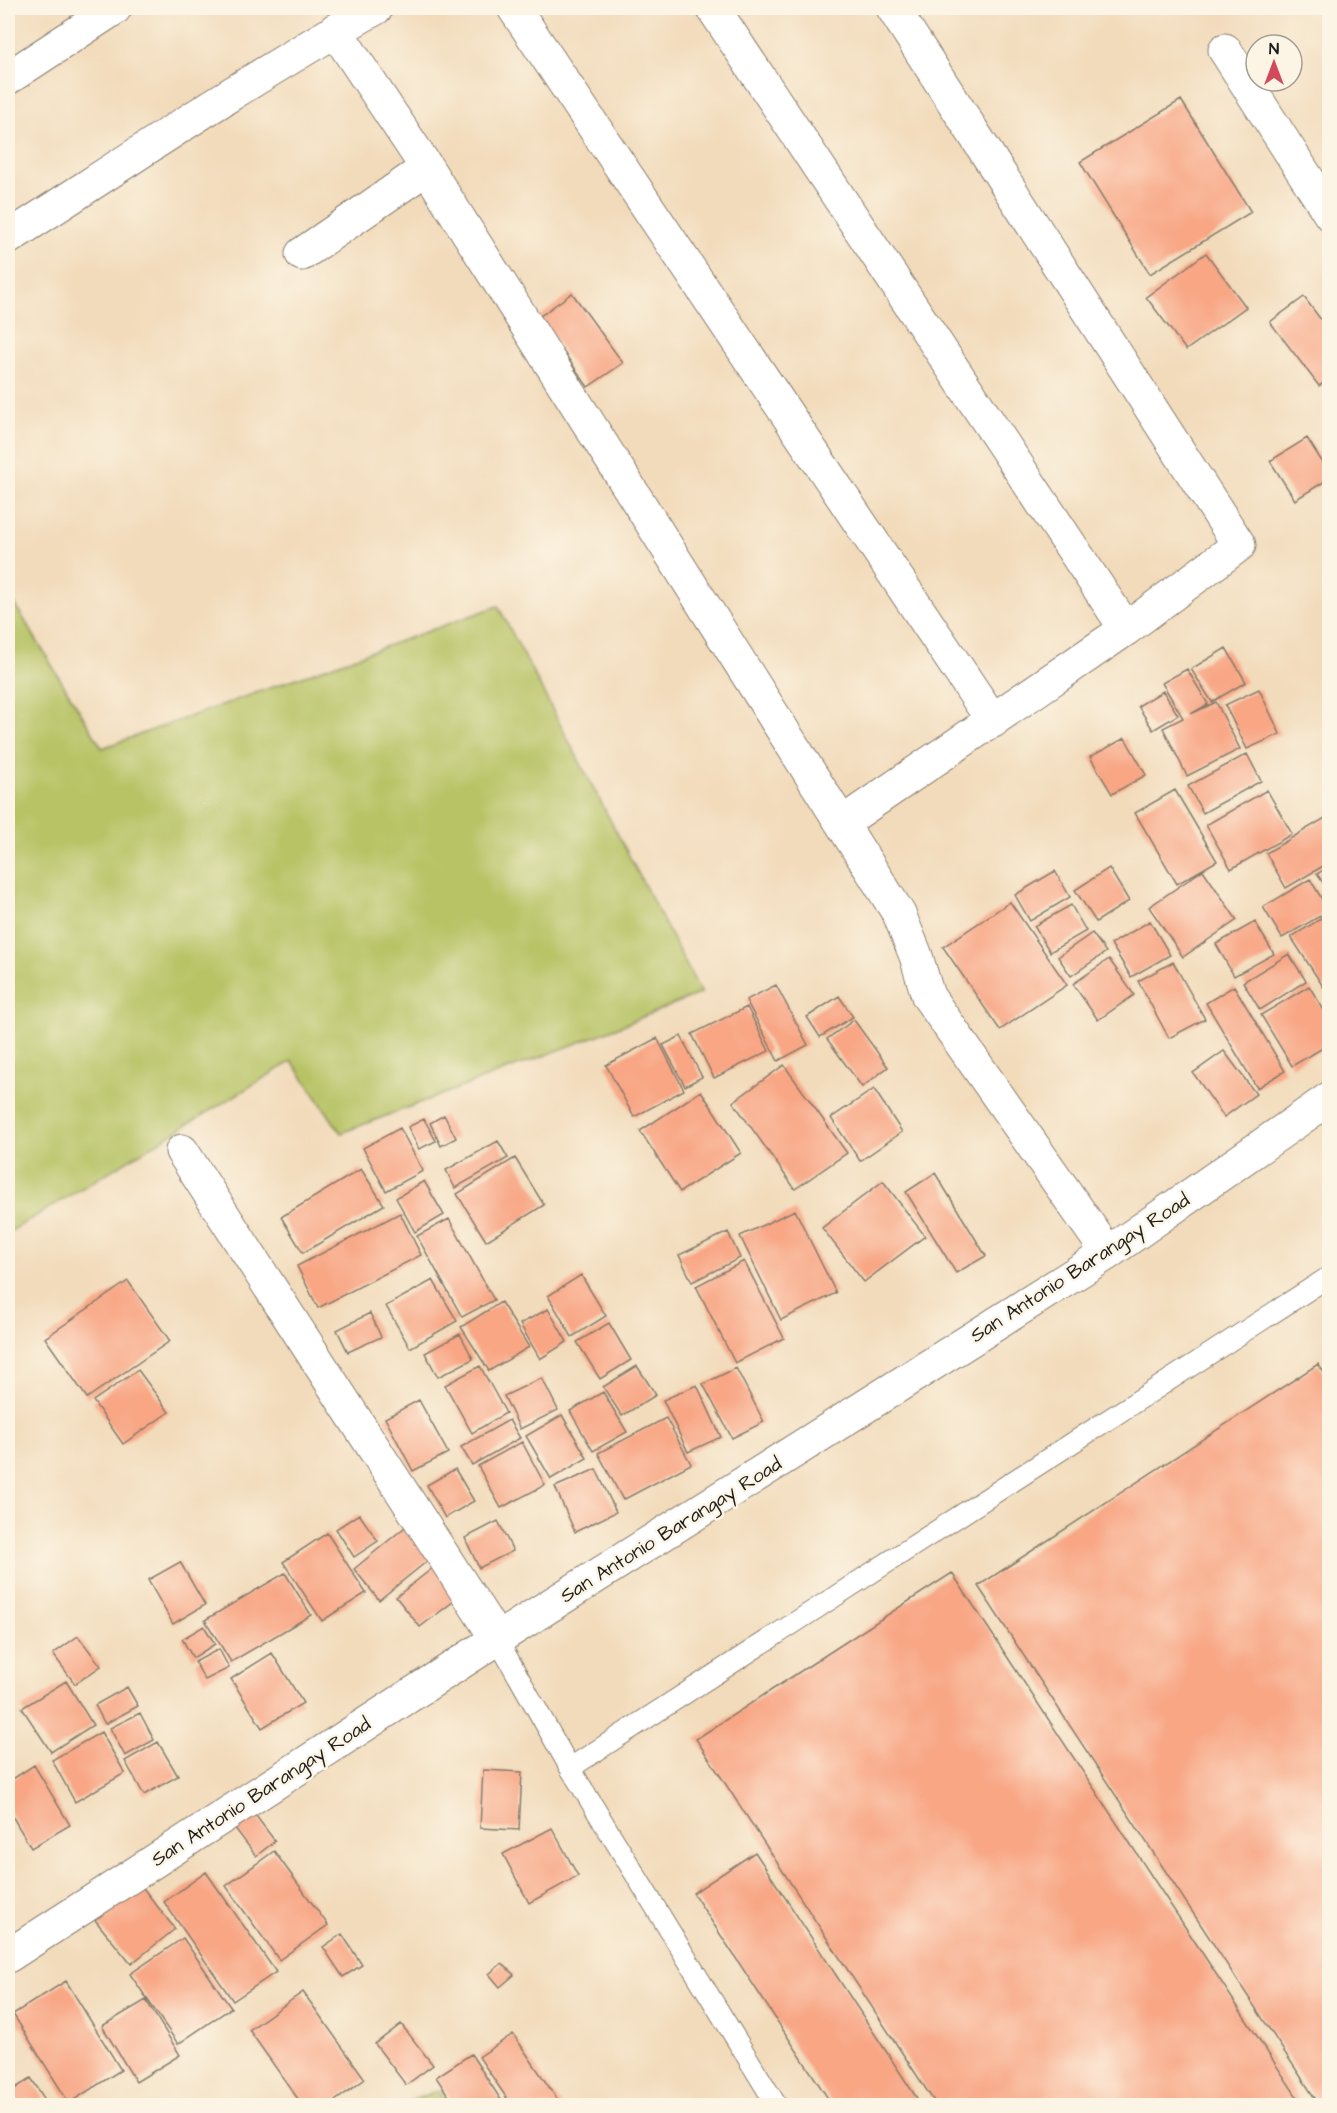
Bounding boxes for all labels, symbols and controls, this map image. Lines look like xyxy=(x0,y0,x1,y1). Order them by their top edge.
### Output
north arrow xyxy=(1244,33,1304,93)
text: N xyxy=(1269,38,1279,60)
street label: San Antonio Barangay Road xyxy=(965,1186,1196,1350)
street label: San Antonio Barangay Road xyxy=(555,1450,788,1611)
street label: San Antonio Barangay Road xyxy=(146,1710,377,1874)

